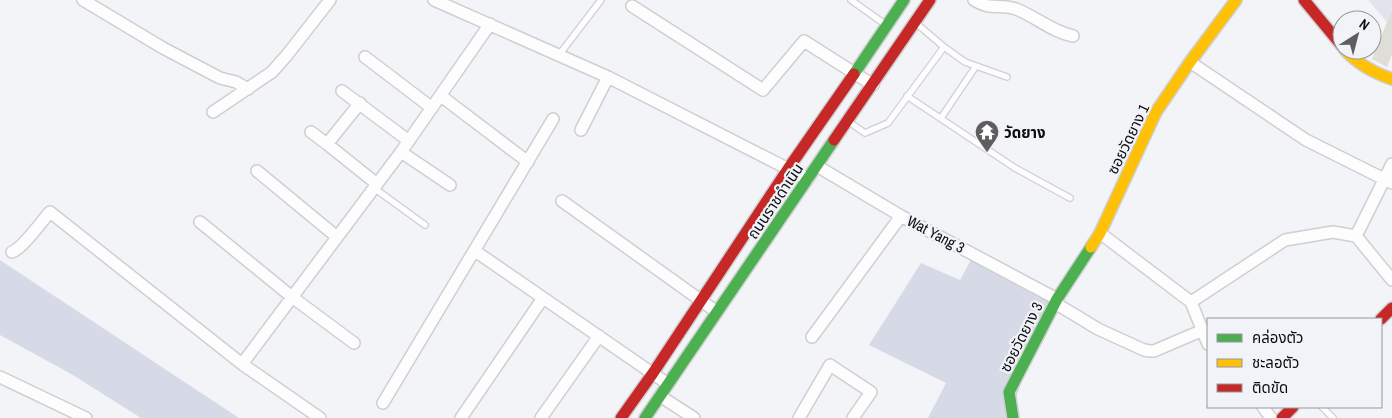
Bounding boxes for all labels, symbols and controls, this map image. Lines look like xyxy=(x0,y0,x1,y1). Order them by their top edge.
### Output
north arrow xyxy=(1332,10,1382,60)
text: N xyxy=(1356,15,1373,34)
street label: ซอยวัดยาง 1 xyxy=(1102,100,1154,178)
temple icon: วัดยาง xyxy=(974,119,1000,153)
place label: วัดยาง xyxy=(1004,122,1046,143)
street label: ถนนราชดำเนิน xyxy=(742,159,808,243)
street label: Wat Yang 3 xyxy=(903,210,969,258)
street label: ซอยวัดยาง 3 xyxy=(994,298,1048,376)
legend xyxy=(1207,318,1382,408)
text: คล่องตัว xyxy=(1252,327,1303,348)
text: ชะลอตัว xyxy=(1252,352,1299,373)
text: ติดขัด xyxy=(1252,377,1288,398)

